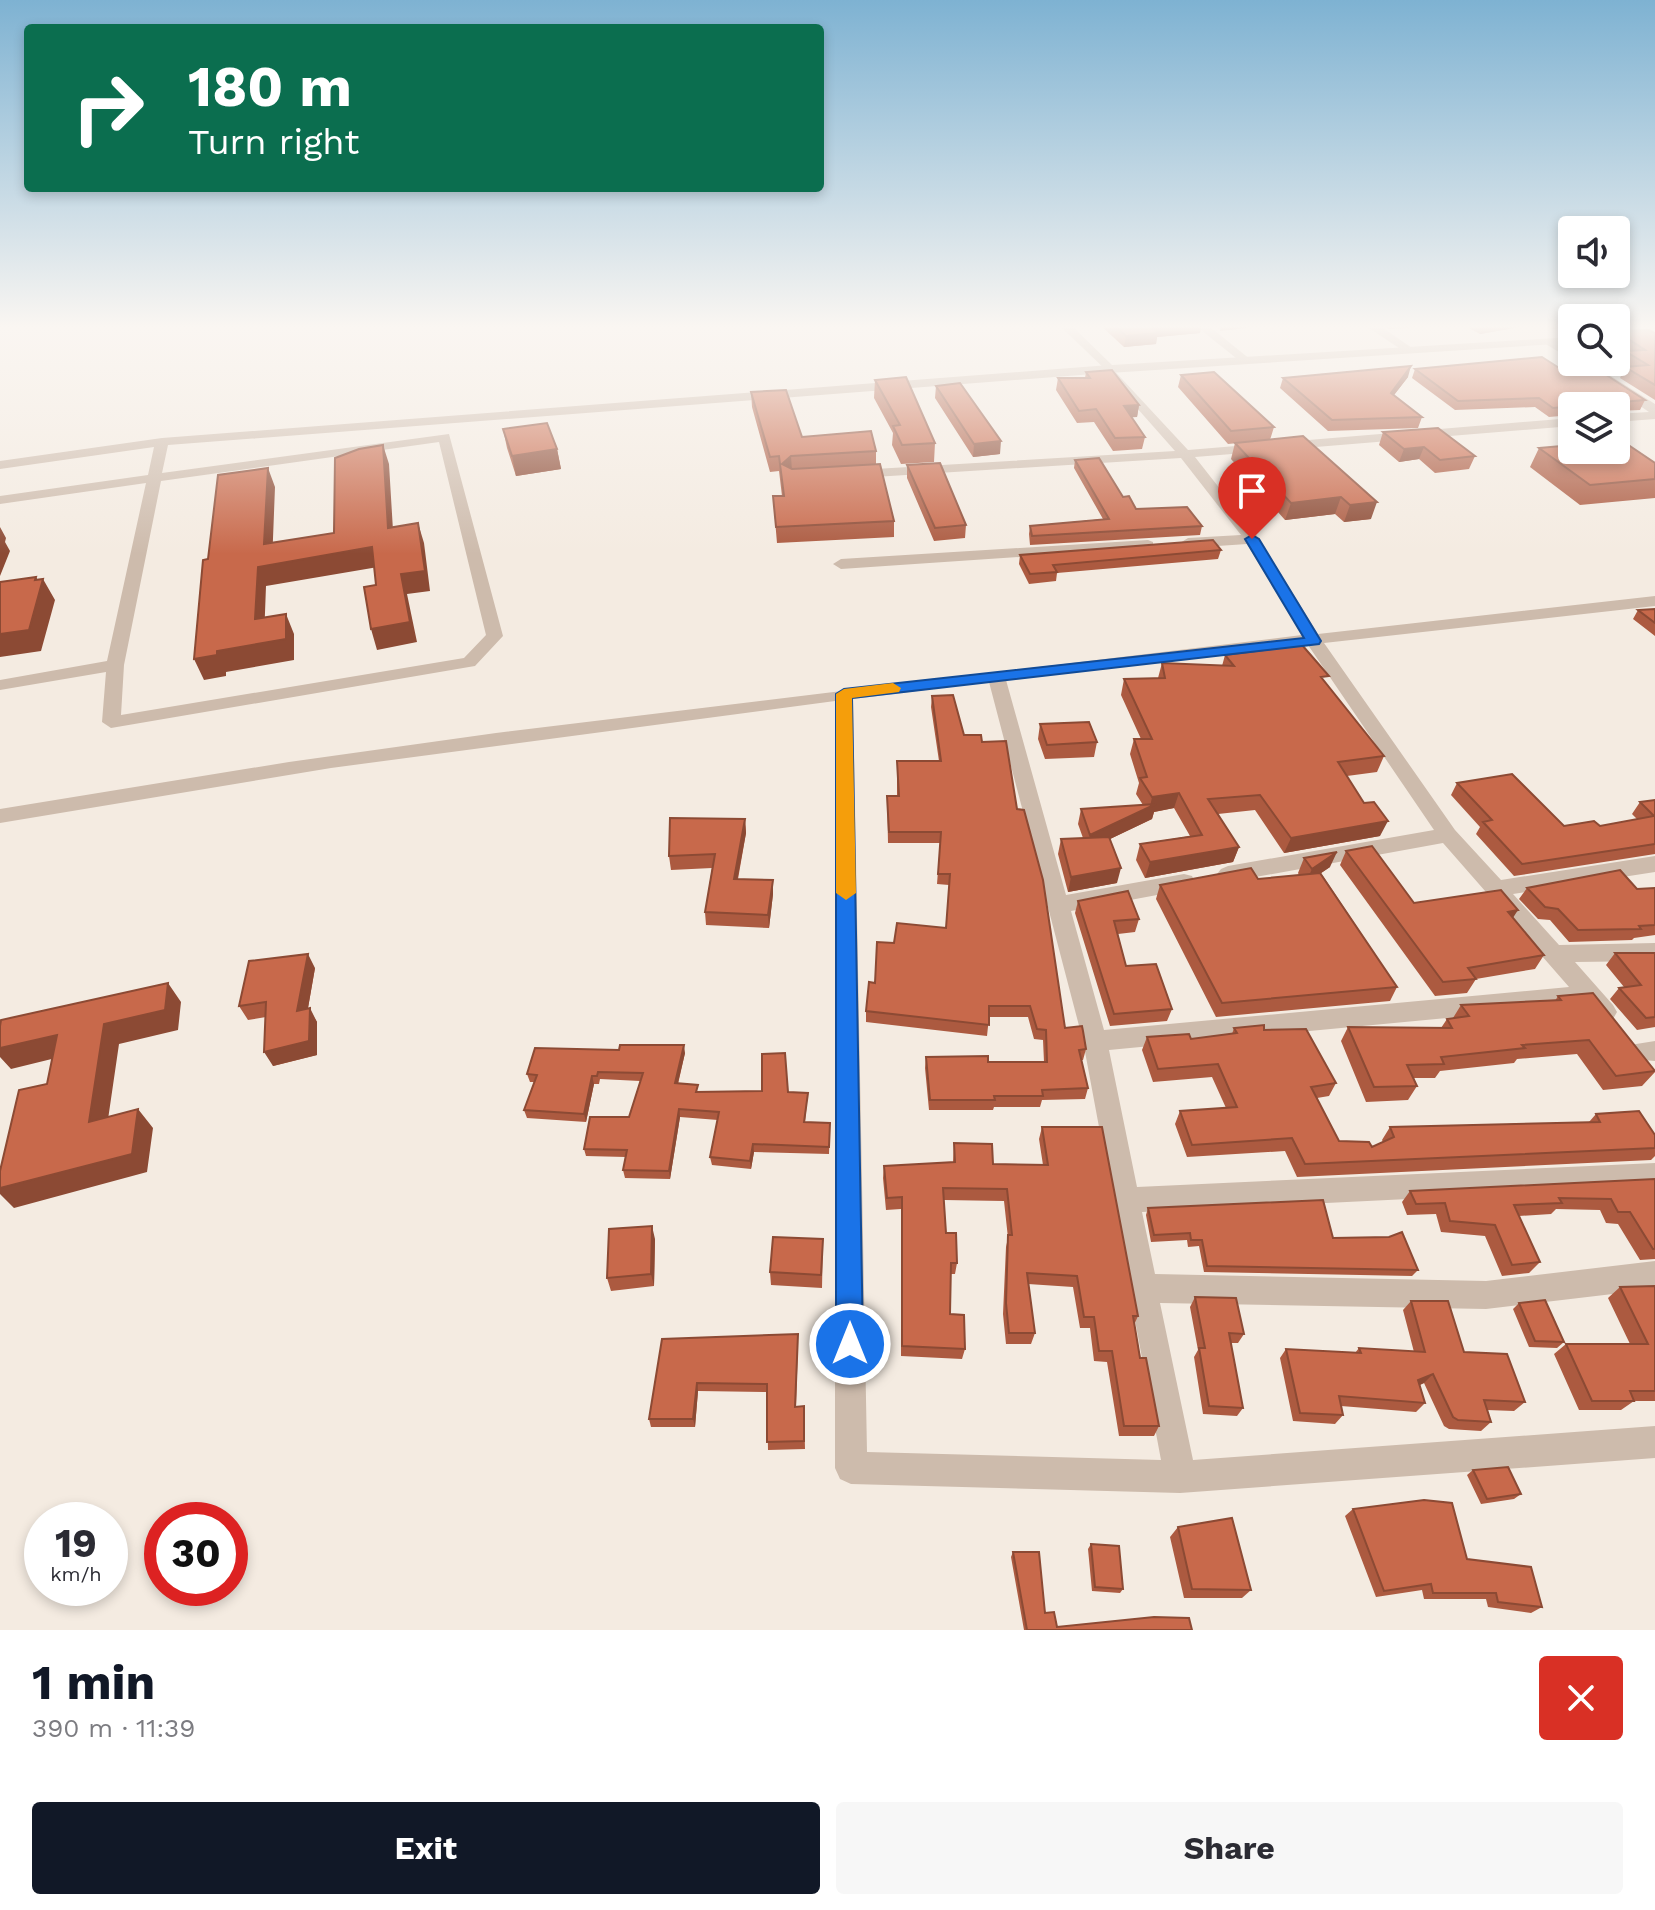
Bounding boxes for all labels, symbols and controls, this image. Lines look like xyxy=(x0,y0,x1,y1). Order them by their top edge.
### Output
text: 180 m xyxy=(188,54,352,120)
icon: right xyxy=(56,56,160,160)
text: Turn right xyxy=(188,121,359,163)
map controls xyxy=(1558,216,1630,464)
button: sound xyxy=(1558,216,1630,288)
button: search xyxy=(1558,304,1630,376)
button: layers xyxy=(1558,392,1630,464)
pin xyxy=(1218,457,1286,539)
icon: arrive xyxy=(1230,469,1274,513)
position arrow xyxy=(808,1302,892,1386)
speed limit sign: 30 xyxy=(144,1502,248,1606)
text: 19 xyxy=(55,1520,97,1567)
text: km/h xyxy=(50,1562,102,1586)
text: 1 min xyxy=(32,1654,155,1711)
button: close xyxy=(1539,1656,1623,1740)
text: 390 m · 11:39 xyxy=(32,1713,195,1743)
button: Exit xyxy=(32,1802,820,1894)
button: Share xyxy=(836,1802,1623,1894)

